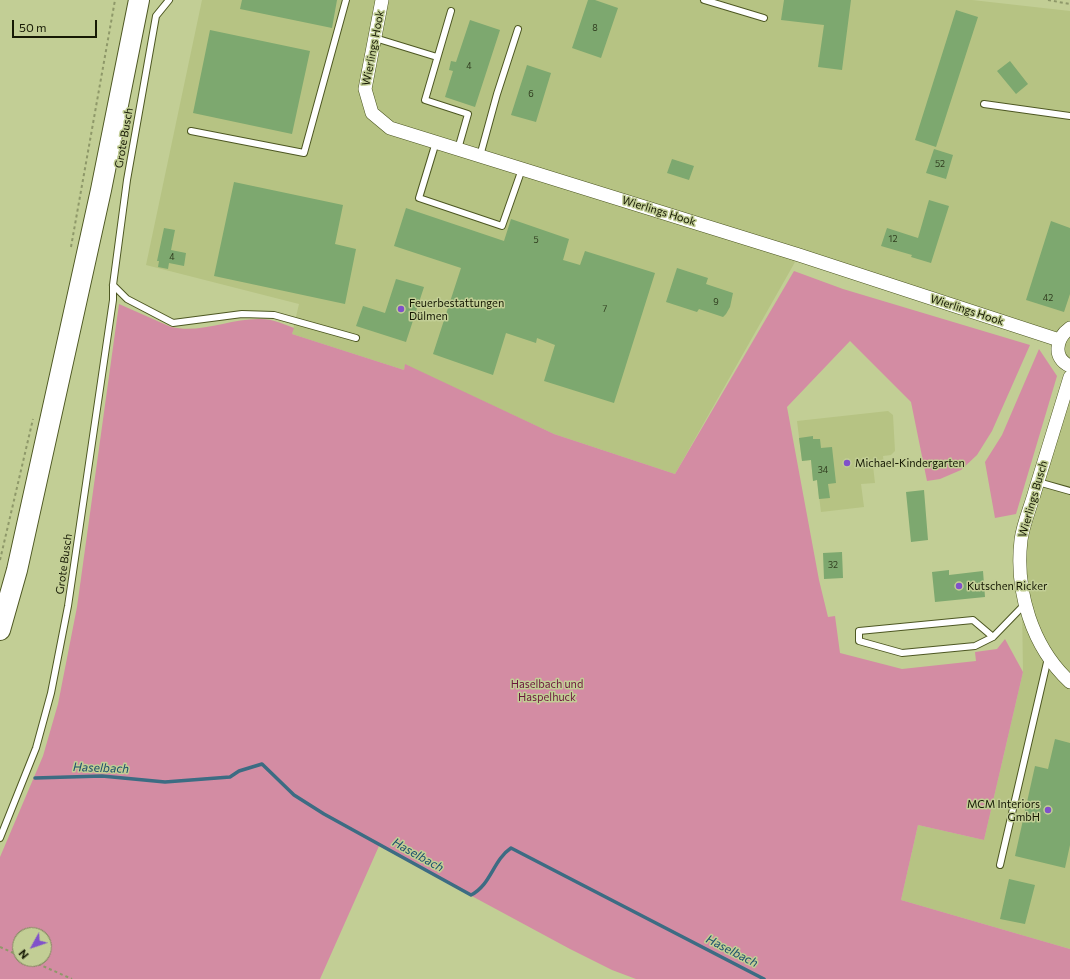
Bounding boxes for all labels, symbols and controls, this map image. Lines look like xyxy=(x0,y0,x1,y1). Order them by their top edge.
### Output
street label: Wierlings Hook xyxy=(359,9,387,87)
scale bar xyxy=(14,12,99,38)
text: 50 m xyxy=(19,20,47,34)
house number: 8 xyxy=(592,23,598,33)
house number: 4 xyxy=(466,61,472,71)
house number: 6 xyxy=(528,89,534,99)
street label: Grote Busch xyxy=(112,107,136,169)
house number: 52 xyxy=(935,159,945,169)
street label: Wierlings Hook xyxy=(620,193,698,229)
house number: 12 xyxy=(889,234,897,244)
house number: 5 xyxy=(533,235,539,245)
house number: 4 xyxy=(169,252,175,262)
street label: Wierlings Hook xyxy=(929,292,1005,328)
house number: 42 xyxy=(1043,293,1053,303)
place label: Feuerbestattungen Dülmen xyxy=(409,296,504,322)
house number: 9 xyxy=(713,297,719,307)
marker: Feuerbestattungen Dülmen xyxy=(396,304,406,314)
house number: 7 xyxy=(603,304,607,314)
place label: Michael-Kindergarten xyxy=(855,456,965,470)
marker: Michael-Kindergarten xyxy=(842,458,852,468)
street label: Wierlings Busch xyxy=(1016,459,1050,539)
house number: 34 xyxy=(818,465,828,475)
street label: Grote Busch xyxy=(53,533,75,595)
house number: 32 xyxy=(828,560,838,570)
place label: Kutschen Ricker xyxy=(967,579,1047,593)
marker: Kutschen Ricker xyxy=(954,581,964,591)
park label: Haselbach und Haspelhuck xyxy=(511,677,583,703)
water label: Haselbach xyxy=(73,760,129,776)
place label: MCM Interiors GmbH xyxy=(967,797,1040,823)
marker: MCM Interiors GmbH xyxy=(1043,805,1053,815)
water label: Haselbach xyxy=(390,835,446,875)
north arrow xyxy=(12,927,52,967)
water label: Haselbach xyxy=(704,932,760,970)
text: N xyxy=(16,947,31,962)

